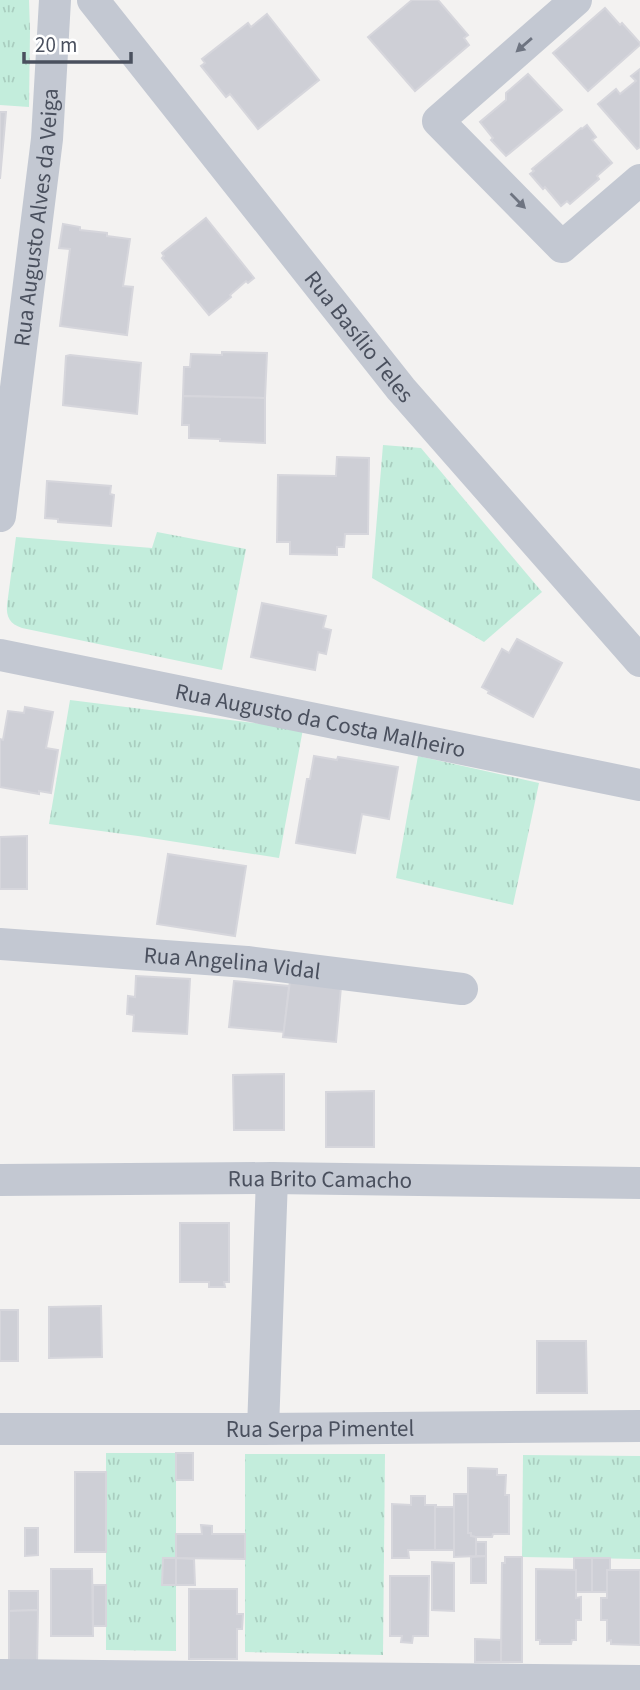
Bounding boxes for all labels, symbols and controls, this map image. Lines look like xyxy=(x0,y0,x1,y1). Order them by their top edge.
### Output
scale bar xyxy=(24,21,131,65)
text: 20 m xyxy=(35,30,77,60)
one-way arrow xyxy=(516,37,533,52)
street label: Rua Augusto Alves da Veiga xyxy=(5,87,67,348)
one-way arrow xyxy=(509,193,526,210)
street label: Rua Basílio Teles xyxy=(296,264,422,410)
street label: Rua Augusto da Costa Malheiro xyxy=(172,675,469,766)
street label: Rua Angelina Vidal xyxy=(143,939,323,988)
street label: Rua Brito Camacho xyxy=(228,1162,412,1197)
street label: Rua Serpa Pimentel xyxy=(226,1412,414,1446)

